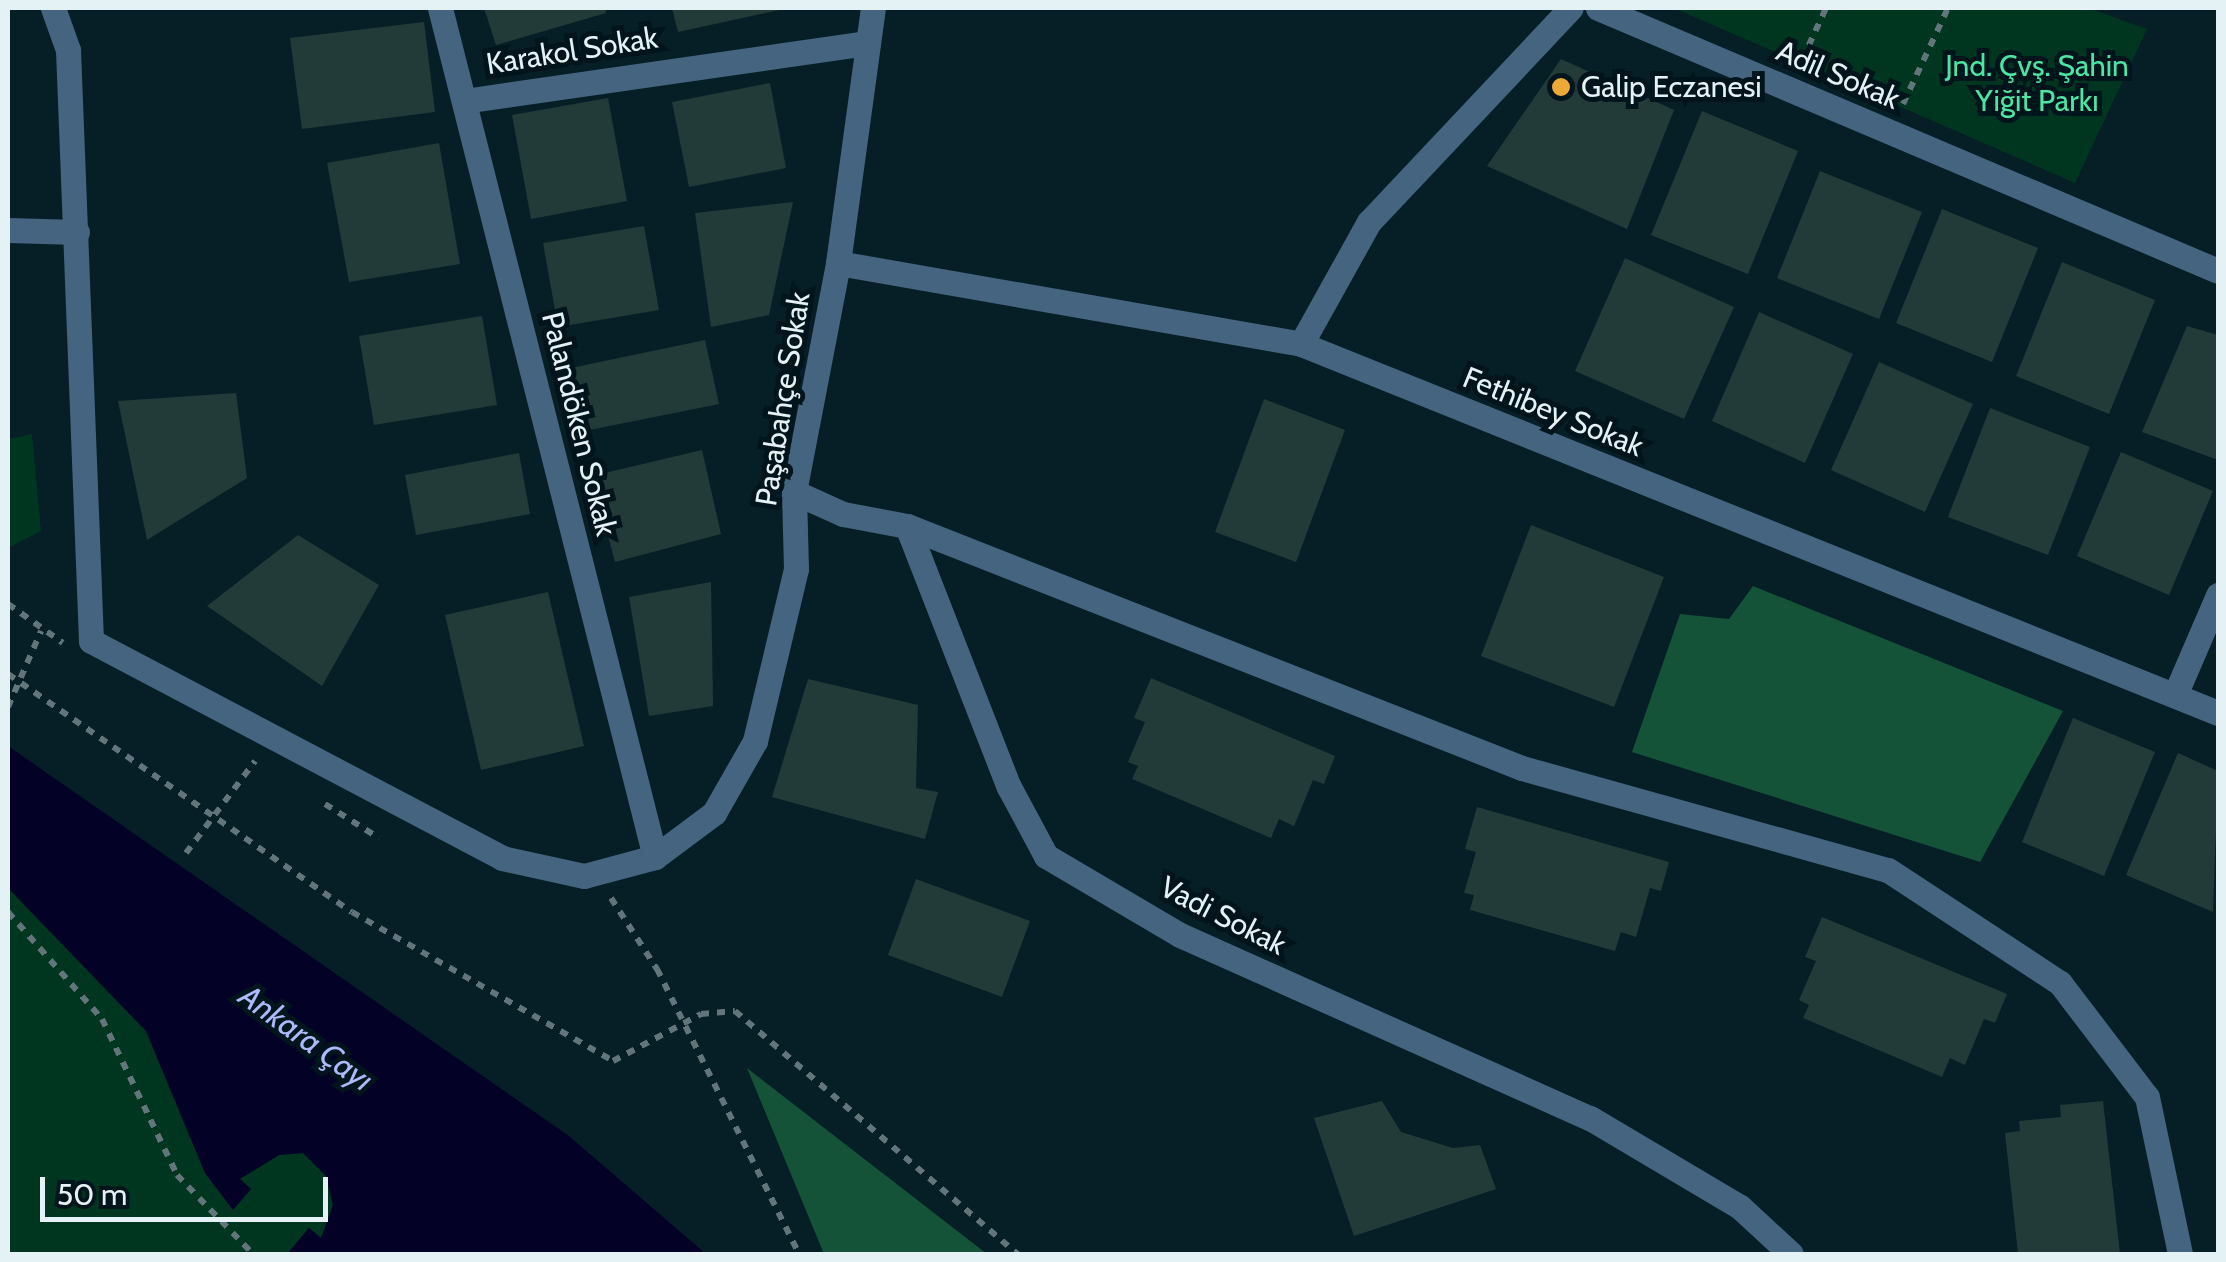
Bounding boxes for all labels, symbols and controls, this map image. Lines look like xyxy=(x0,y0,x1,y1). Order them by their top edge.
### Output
street label: Karakol Sokak xyxy=(484,20,660,82)
street label: Adil Sokak xyxy=(1771,33,1905,117)
park label: Jnd. Çvş. Şahin Yiğit Parkı xyxy=(1945,48,2129,118)
place label: Galip Eczanesi xyxy=(1581,69,1762,105)
marker: Galip Eczanesi xyxy=(1550,76,1572,98)
street label: Paşabahçe Sokak xyxy=(748,290,818,508)
street label: Palandöken Sokak xyxy=(534,308,624,540)
street label: Fethibey Sokak xyxy=(1458,359,1648,465)
street label: Vadi Sokak xyxy=(1154,869,1292,963)
water label: Ankara Çayı xyxy=(232,977,380,1099)
scale bar xyxy=(45,1157,332,1219)
text: 50 m xyxy=(57,1176,127,1213)

